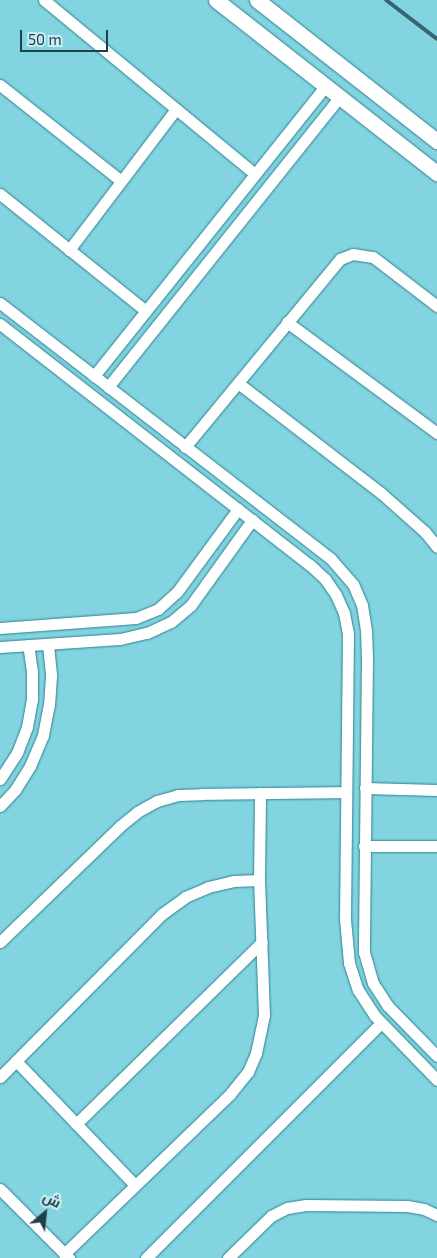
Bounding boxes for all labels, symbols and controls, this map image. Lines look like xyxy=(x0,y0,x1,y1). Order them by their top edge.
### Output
scale bar xyxy=(22,20,110,52)
text: 50 m xyxy=(28,30,62,48)
north arrow xyxy=(20,1188,70,1238)
text: ش xyxy=(40,1188,64,1211)

